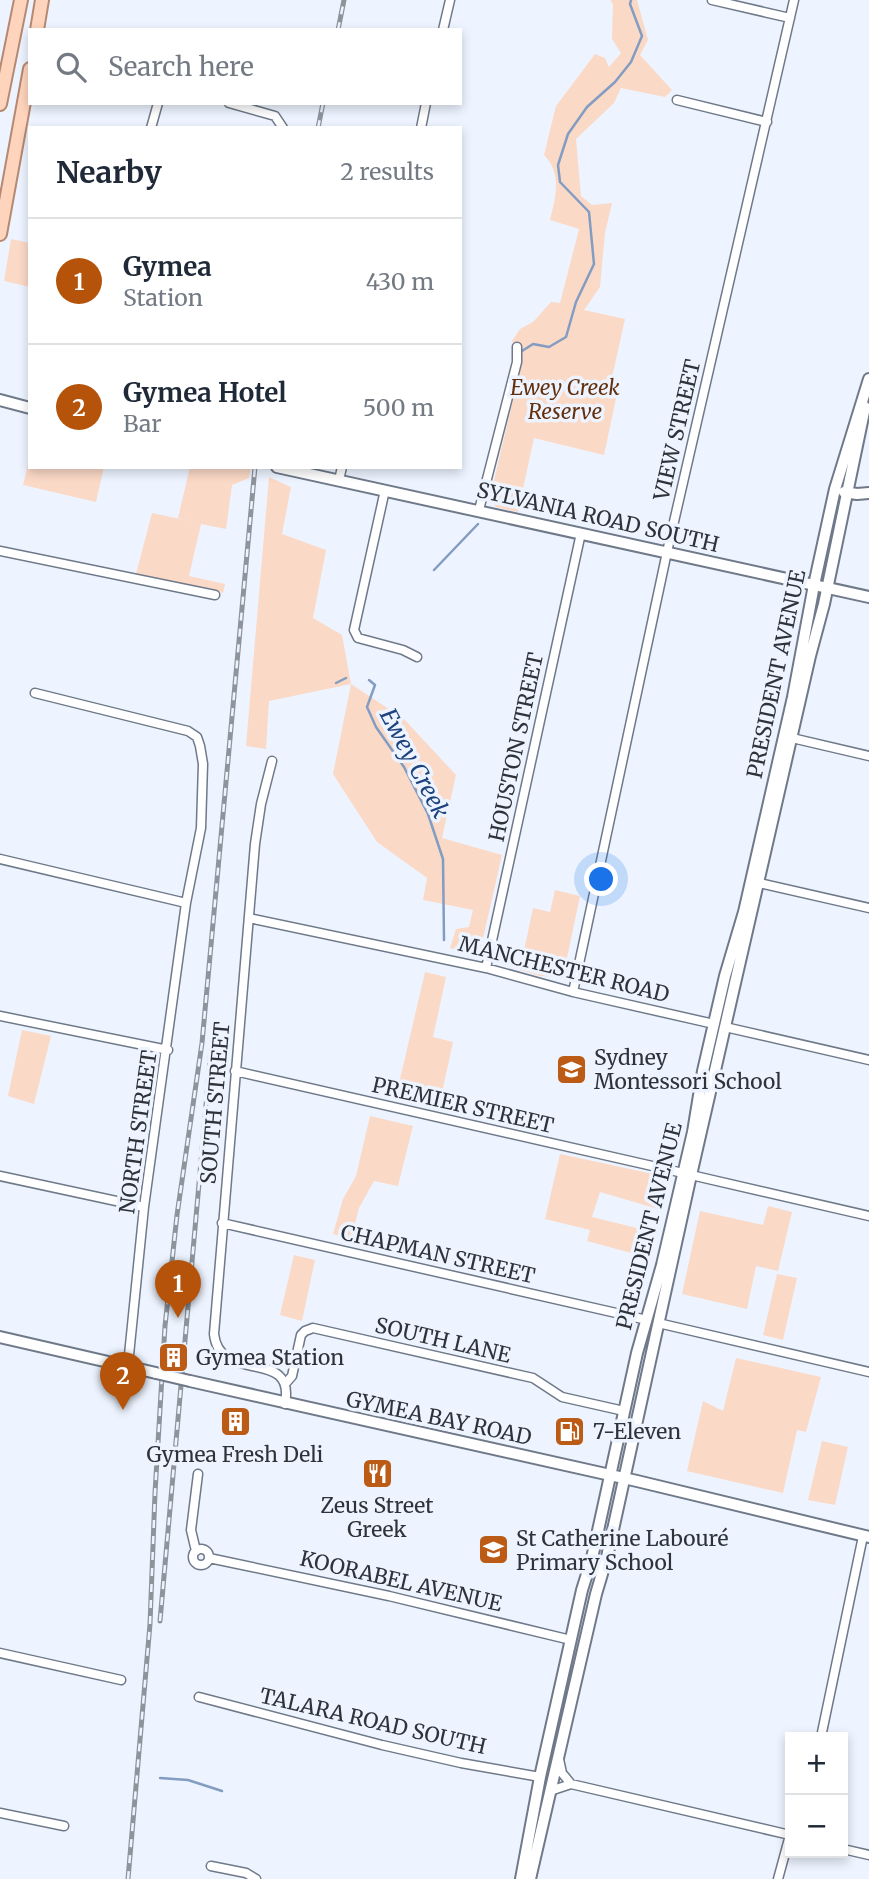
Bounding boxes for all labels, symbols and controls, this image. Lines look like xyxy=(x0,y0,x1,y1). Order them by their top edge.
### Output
search box xyxy=(28,28,462,105)
icon: search xyxy=(52,48,90,86)
text: Search here xyxy=(108,50,254,83)
text: Nearby xyxy=(56,153,162,191)
text: 2 results xyxy=(340,157,434,186)
text: Gymea xyxy=(123,250,212,283)
text: 1 xyxy=(74,267,84,296)
text: 430 m xyxy=(366,267,434,296)
text: Station xyxy=(123,283,203,312)
street label: VIEW STREET xyxy=(647,356,706,504)
park label: Ewey Creek Reserve xyxy=(510,374,620,425)
text: Gymea Hotel xyxy=(123,376,287,409)
text: 2 xyxy=(72,393,86,422)
text: 500 m xyxy=(363,393,434,422)
text: Bar xyxy=(123,409,162,438)
street label: SYLVANIA ROAD SOUTH xyxy=(474,476,722,558)
street label: PRESIDENT AVENUE xyxy=(741,567,811,781)
street label: HOUSTON STREET xyxy=(483,650,549,844)
water label: Ewey Creek xyxy=(374,703,456,823)
your location xyxy=(584,862,618,896)
street label: MANCHESTER ROAD xyxy=(456,930,672,1008)
street label: SOUTH STREET xyxy=(194,1020,236,1185)
place label: Sydney Montessori School xyxy=(594,1044,782,1095)
street label: NORTH STREET xyxy=(113,1048,163,1215)
school or university icon: Sydney Montessori School xyxy=(554,1052,588,1086)
street label: PREMIER STREET xyxy=(369,1071,557,1139)
street label: PRESIDENT AVENUE xyxy=(610,1119,688,1332)
street label: CHAPMAN STREET xyxy=(338,1219,538,1290)
pin: 1 xyxy=(155,1260,201,1318)
street label: SOUTH LANE xyxy=(373,1311,514,1369)
building icon: Gymea Station xyxy=(156,1340,190,1374)
place label: Gymea Station xyxy=(196,1344,344,1371)
pin: 2 xyxy=(100,1352,146,1410)
street label: GYMEA BAY ROAD xyxy=(344,1385,534,1451)
building icon: Gymea Fresh Deli xyxy=(218,1405,252,1439)
fuel station icon: 7-Eleven xyxy=(553,1414,587,1448)
place label: 7-Eleven xyxy=(593,1418,681,1445)
place label: Gymea Fresh Deli xyxy=(147,1441,324,1468)
restaurant icon: Zeus Street Greek xyxy=(360,1456,394,1490)
place label: Zeus Street Greek xyxy=(321,1492,433,1543)
place label: St Catherine Labouré Primary School xyxy=(516,1525,729,1576)
school or university icon: St Catherine Labouré Primary School xyxy=(476,1533,510,1567)
street label: KOORABEL AVENUE xyxy=(297,1545,505,1618)
street label: TALARA ROAD SOUTH xyxy=(257,1682,489,1760)
map controls xyxy=(785,1732,848,1858)
button: + xyxy=(785,1732,848,1795)
button: − xyxy=(785,1795,848,1858)

